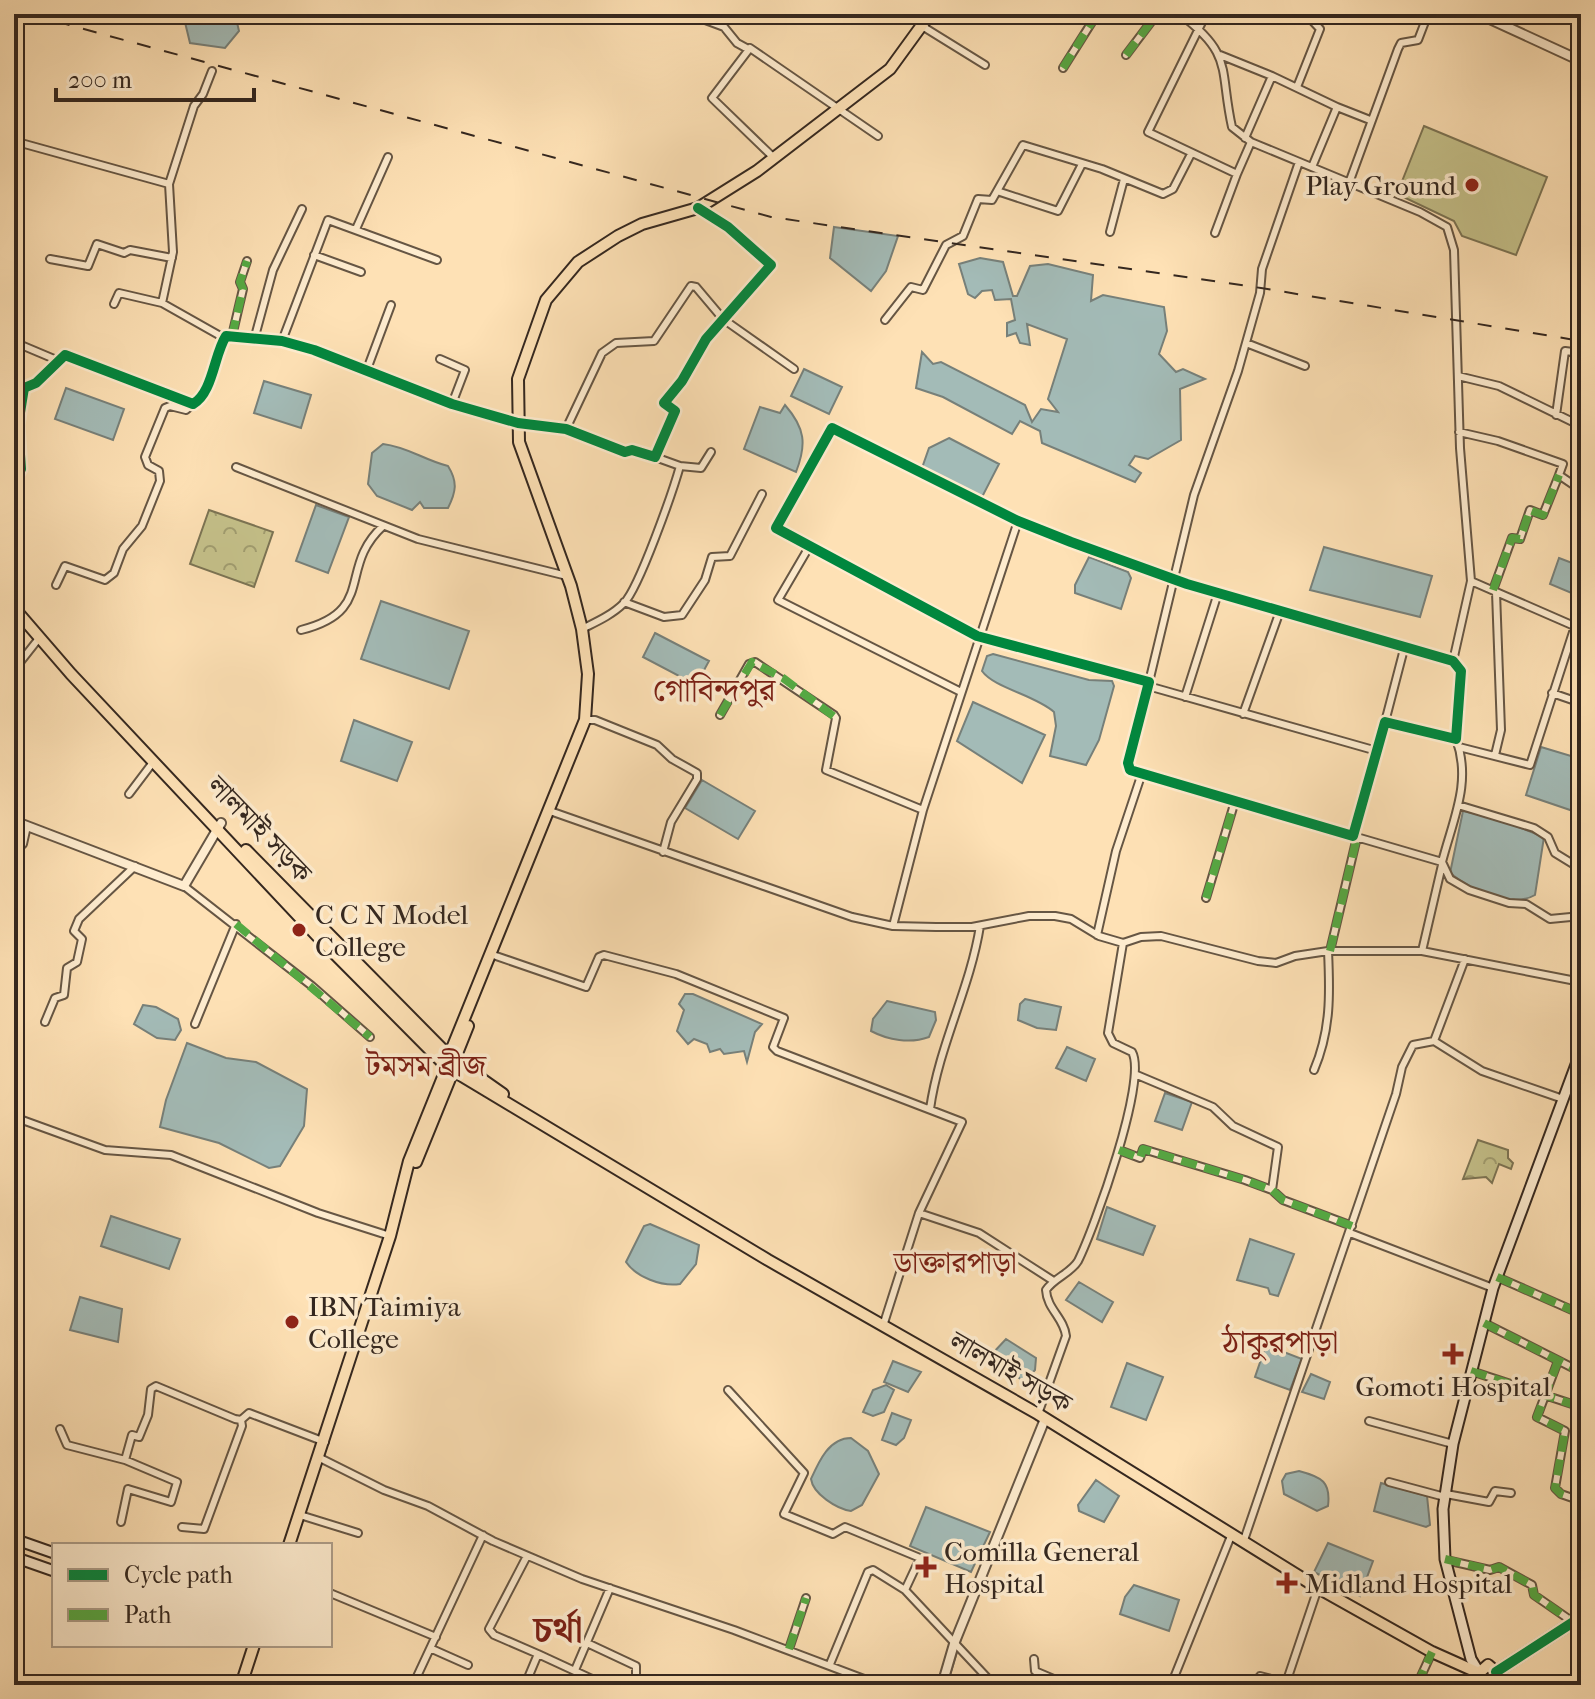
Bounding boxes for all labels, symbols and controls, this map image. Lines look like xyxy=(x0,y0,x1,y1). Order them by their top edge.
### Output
scale bar xyxy=(56,52,254,102)
text: 200 m xyxy=(68,66,132,94)
place label: Play Ground xyxy=(1305,169,1457,202)
marker: Play Ground xyxy=(1463,176,1481,194)
district label: গোবিন্দপুর xyxy=(653,672,777,709)
street label: লালমাই সড়ক xyxy=(201,768,320,890)
place label: C C N Model College xyxy=(315,898,468,963)
marker: C C N Model College xyxy=(290,921,308,939)
district label: টমসম ব্রীজ xyxy=(365,1048,487,1084)
district label: ডাক্তারপাড়া xyxy=(892,1246,1017,1281)
place label: IBN Taimiya College xyxy=(308,1290,462,1355)
marker: IBN Taimiya College xyxy=(283,1313,301,1331)
street label: লালমাই সড়ক xyxy=(944,1323,1079,1421)
district label: ঠাকুরপাড়া xyxy=(1221,1323,1338,1361)
marker: Gomoti Hospital xyxy=(1442,1343,1464,1365)
place label: Gomoti Hospital xyxy=(1355,1370,1551,1403)
place label: Comilla General Hospital xyxy=(944,1535,1139,1600)
legend xyxy=(52,1543,332,1647)
marker: Comilla General Hospital xyxy=(915,1556,937,1578)
text: Cycle path xyxy=(124,1561,233,1589)
place label: Midland Hospital xyxy=(1305,1567,1512,1600)
marker: Midland Hospital xyxy=(1276,1572,1298,1594)
text: Path xyxy=(124,1601,172,1629)
district label: চর্থা xyxy=(531,1608,583,1651)

